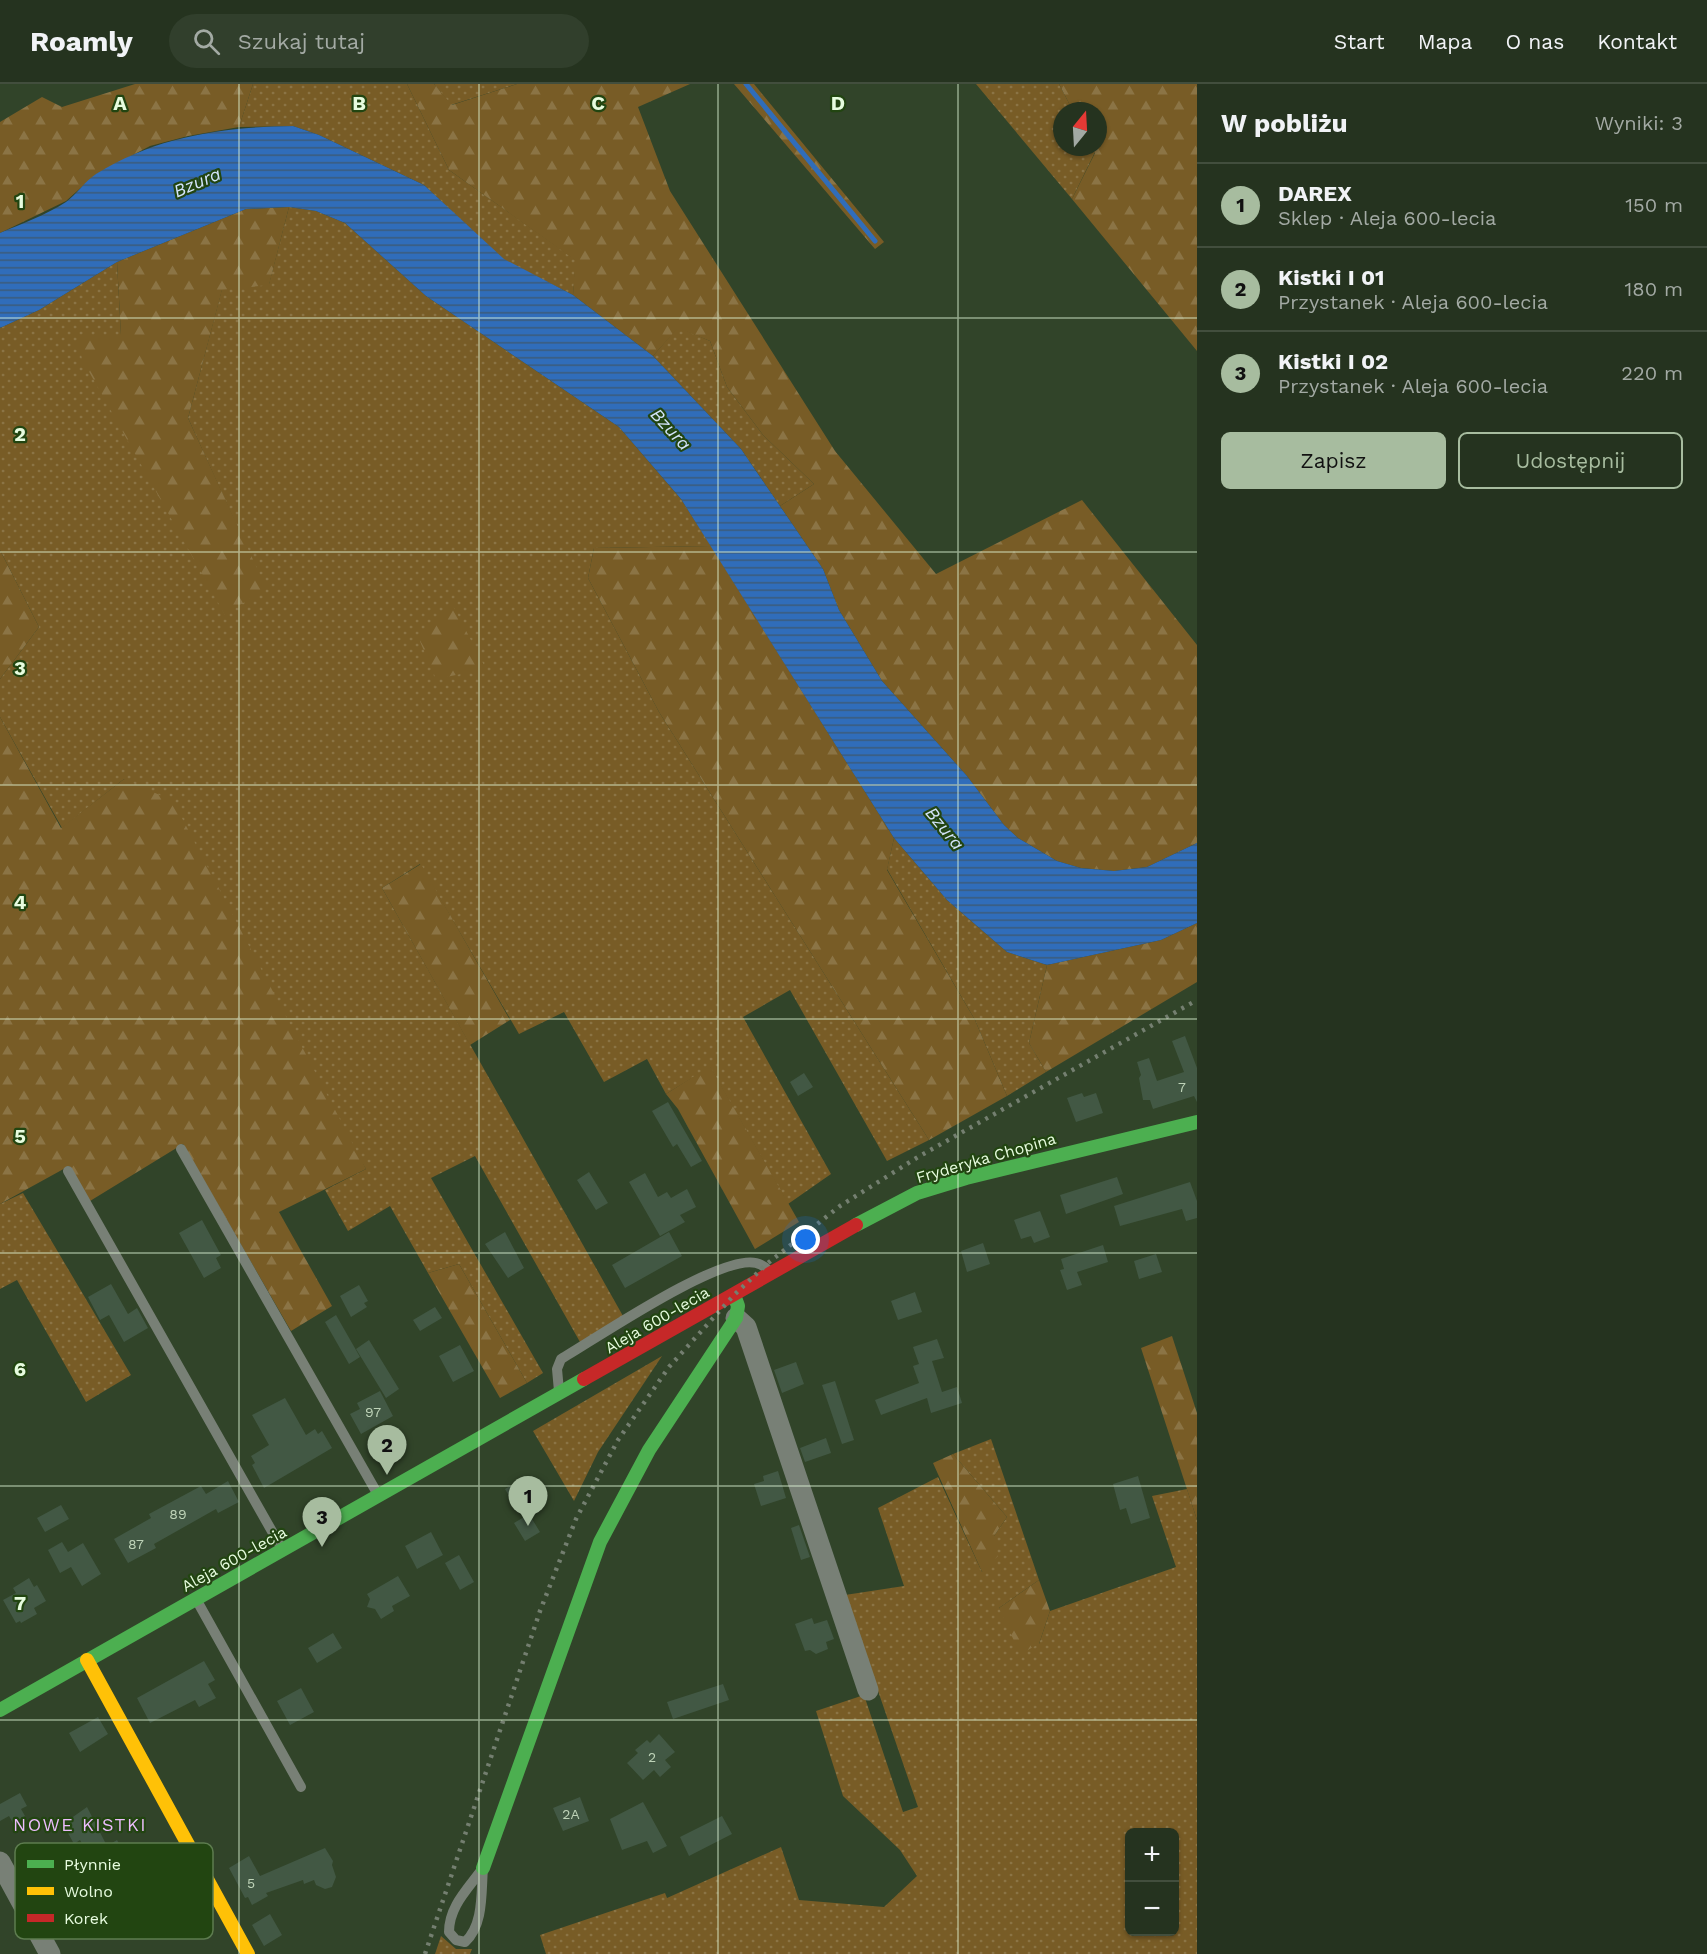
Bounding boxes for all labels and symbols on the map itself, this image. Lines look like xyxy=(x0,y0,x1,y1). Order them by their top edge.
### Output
text: A xyxy=(113,91,127,115)
text: B xyxy=(352,91,366,115)
text: C xyxy=(591,91,605,115)
text: D xyxy=(831,91,845,115)
north arrow xyxy=(1053,102,1107,156)
water label: Bzura xyxy=(170,163,224,201)
text: 1 xyxy=(16,189,24,213)
water label: Bzura xyxy=(646,404,696,454)
text: 2 xyxy=(14,422,26,446)
text: 3 xyxy=(14,656,26,680)
water label: Bzura xyxy=(921,802,969,854)
text: 4 xyxy=(14,890,27,914)
house number: 7 xyxy=(1178,1079,1186,1095)
text: 5 xyxy=(14,1124,26,1148)
street label: Fryderyka Chopina xyxy=(914,1129,1058,1187)
your location xyxy=(791,1225,820,1254)
street label: Aleja 600-lecia xyxy=(601,1282,713,1358)
text: 6 xyxy=(14,1357,26,1381)
house number: 97 xyxy=(365,1404,381,1420)
pin: 2 xyxy=(368,1426,406,1475)
pin: 1 xyxy=(508,1476,548,1526)
pin: 3 xyxy=(302,1498,342,1547)
house number: 89 xyxy=(169,1506,187,1522)
street label: Aleja 600-lecia xyxy=(178,1522,290,1596)
house number: 87 xyxy=(128,1536,144,1552)
text: 7 xyxy=(14,1591,26,1615)
house number: 2 xyxy=(648,1749,656,1765)
house number: 2A xyxy=(562,1806,580,1822)
district label: NOWE KISTKI xyxy=(13,1814,147,1835)
legend xyxy=(15,1843,213,1939)
text: Płynnie xyxy=(64,1855,121,1874)
house number: 5 xyxy=(247,1875,255,1891)
text: Wolno xyxy=(64,1882,113,1901)
text: Korek xyxy=(64,1909,108,1928)

